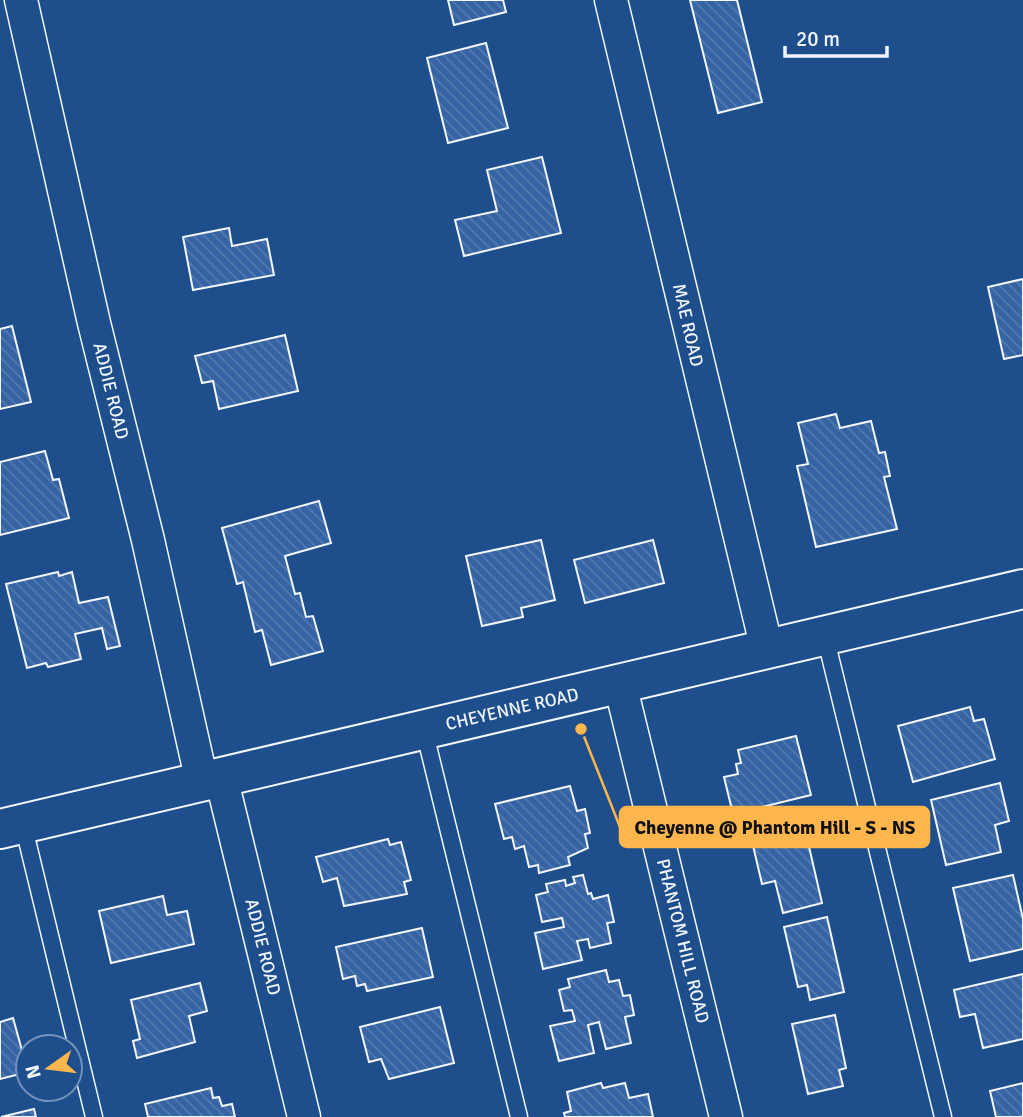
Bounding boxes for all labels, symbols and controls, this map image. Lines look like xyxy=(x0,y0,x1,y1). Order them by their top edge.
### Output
scale bar xyxy=(785,14,886,58)
text: 20 m xyxy=(796,26,840,52)
street label: MAE ROAD xyxy=(668,281,708,369)
street label: ADDIE ROAD xyxy=(88,341,134,441)
street label: CHEYENNE ROAD xyxy=(443,683,581,735)
callout: Cheyenne @ Phantom Hill - S - NS xyxy=(620,807,929,847)
text: Cheyenne @ Phantom Hill - S - NS xyxy=(635,816,916,840)
street label: PHANTOM HILL ROAD xyxy=(652,856,714,1026)
street label: ADDIE ROAD xyxy=(240,897,286,997)
north arrow xyxy=(14,1033,84,1103)
text: N xyxy=(20,1063,47,1081)

